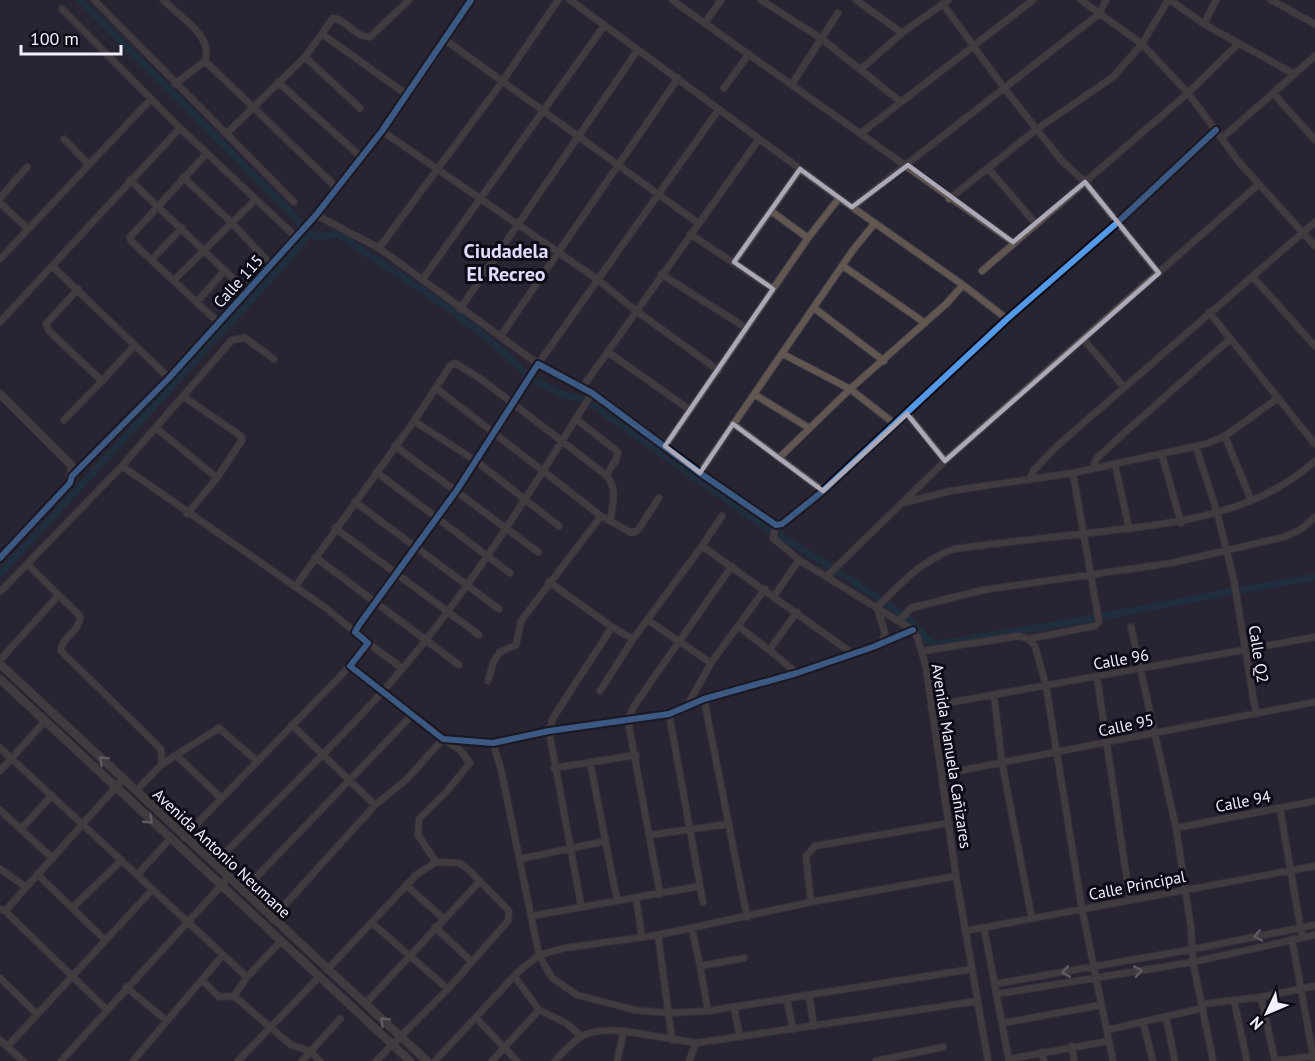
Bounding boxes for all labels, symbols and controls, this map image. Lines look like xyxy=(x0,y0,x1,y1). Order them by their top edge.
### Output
scale bar xyxy=(21,18,122,56)
text: 100 m xyxy=(30,27,79,50)
district label: Ciudadela El Recreo xyxy=(464,238,548,287)
street label: Calle 115 xyxy=(209,250,267,312)
street label: Calle Q2 xyxy=(1245,624,1273,684)
street label: Calle 96 xyxy=(1092,644,1150,674)
street label: Avenida Manuela Cañizares xyxy=(928,662,977,850)
street label: Calle 95 xyxy=(1097,709,1155,741)
one-way arrow xyxy=(99,756,109,767)
street label: Avenida Antonio Neumane xyxy=(149,784,295,922)
street label: Calle 94 xyxy=(1214,786,1273,816)
one-way arrow xyxy=(143,813,153,824)
street label: Calle Principal xyxy=(1087,866,1187,904)
one-way arrow xyxy=(1253,929,1263,942)
one-way arrow xyxy=(1061,965,1071,978)
one-way arrow xyxy=(1133,966,1142,978)
north arrow xyxy=(1237,983,1297,1043)
text: N xyxy=(1245,1013,1267,1034)
one-way arrow xyxy=(380,1017,391,1028)

